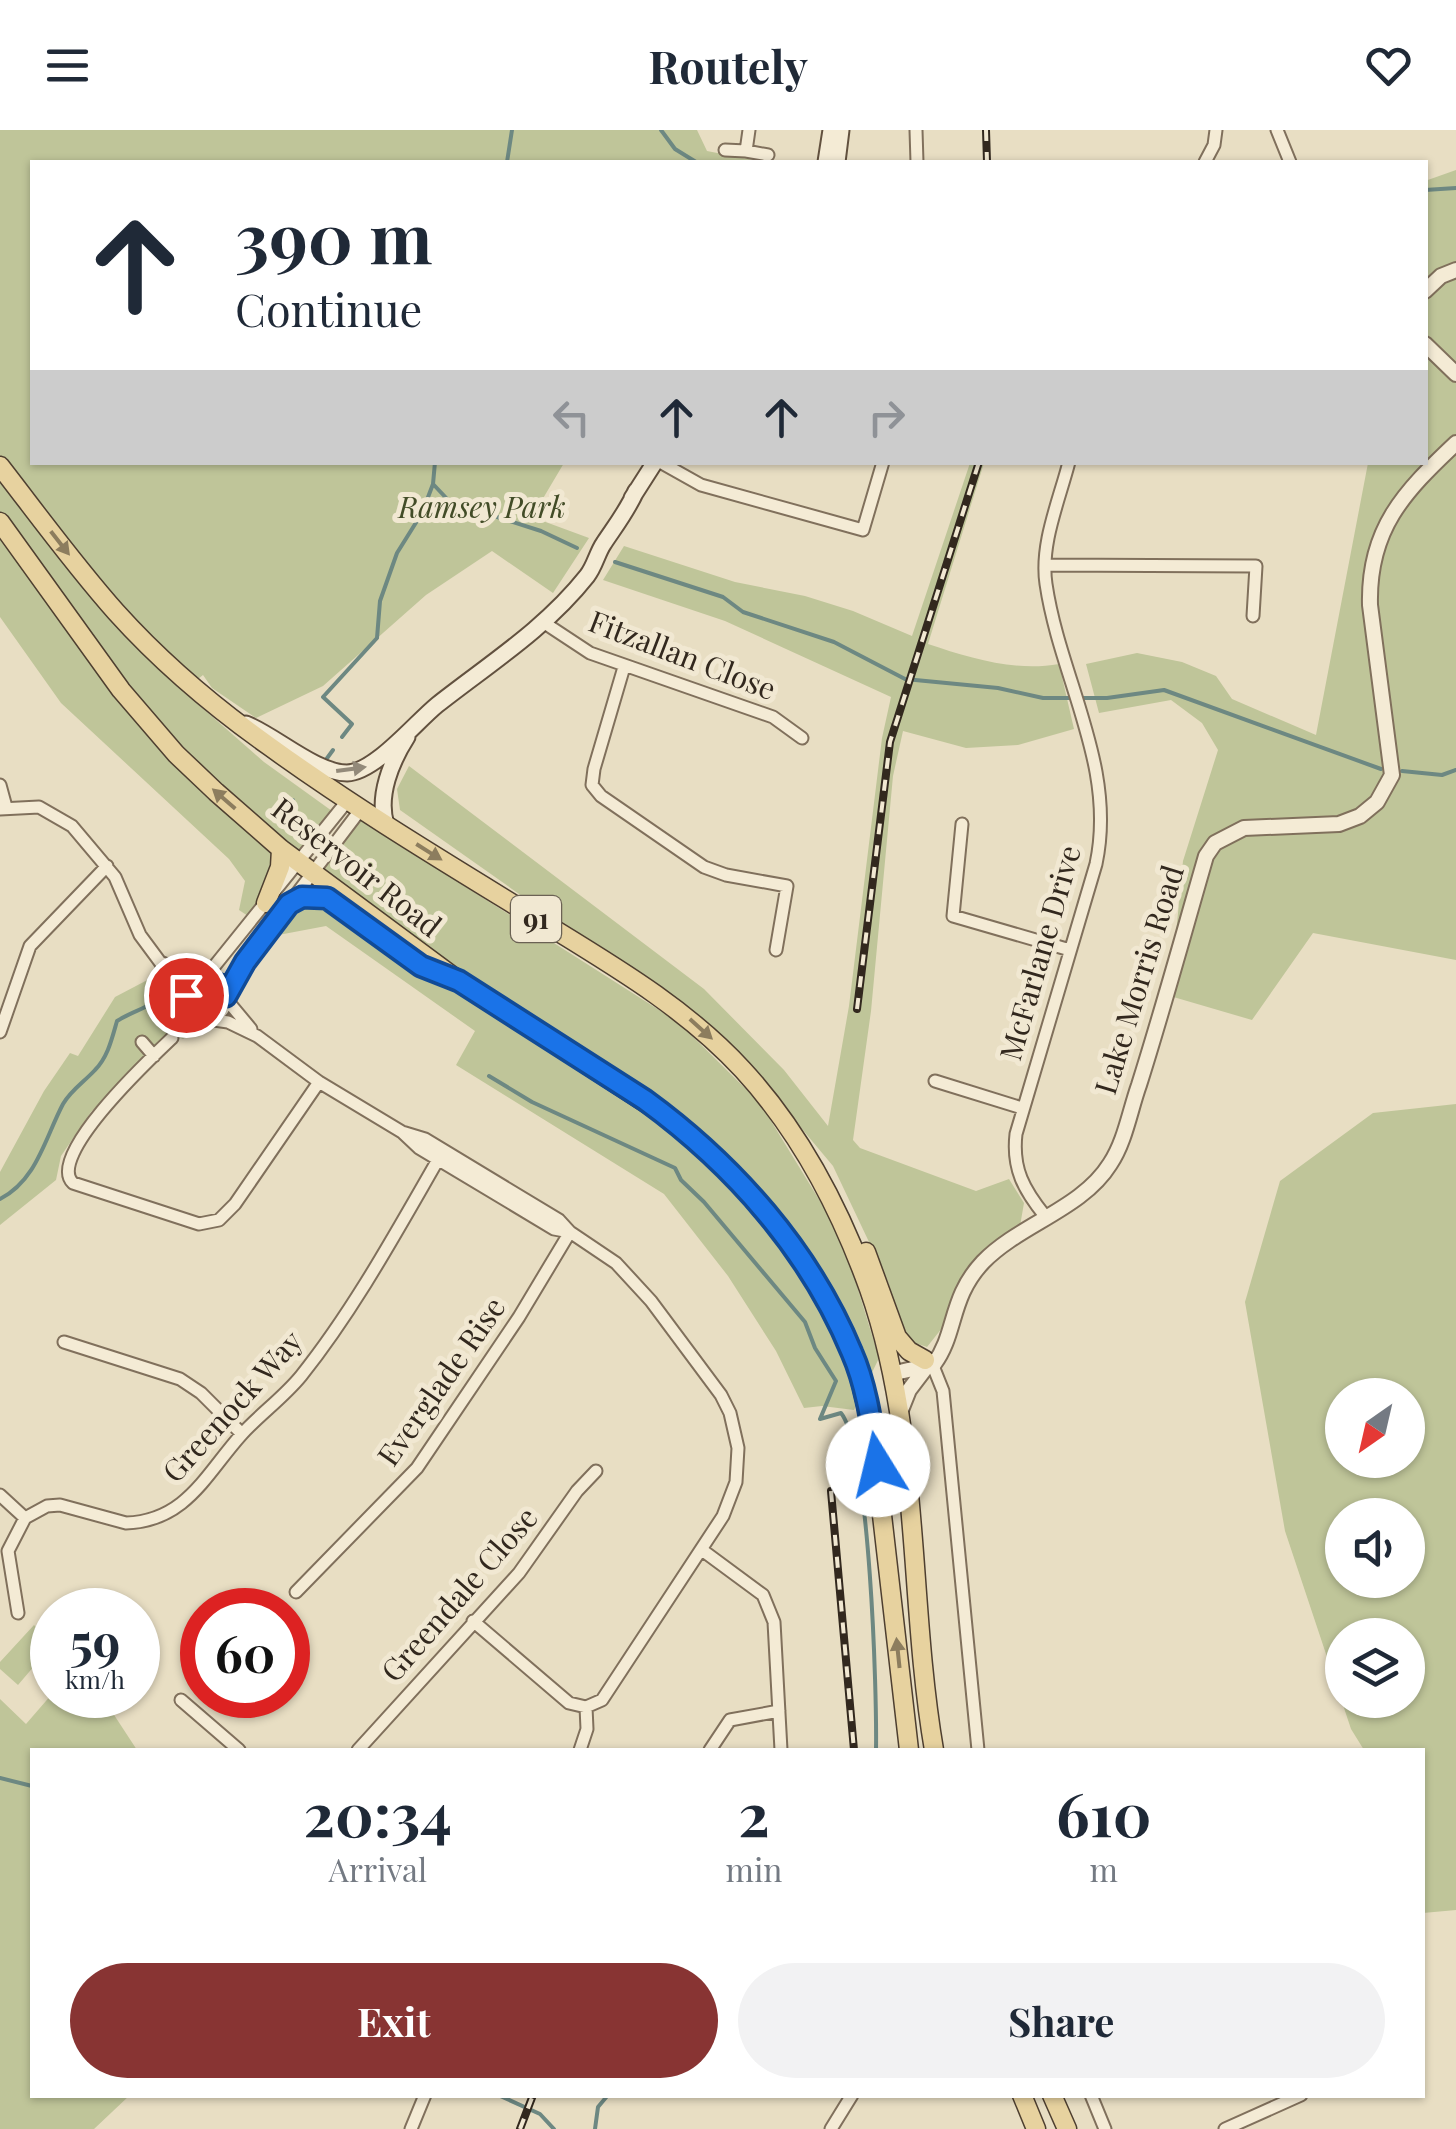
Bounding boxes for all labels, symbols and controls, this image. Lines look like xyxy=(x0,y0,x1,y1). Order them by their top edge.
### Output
text: Routely xyxy=(648,35,808,95)
icon: menu xyxy=(40,38,95,93)
icon: heart xyxy=(1361,38,1416,93)
text: 390 m xyxy=(235,188,433,282)
icon: ahead xyxy=(70,200,200,330)
text: Continue xyxy=(235,278,422,338)
icon: left xyxy=(544,390,599,445)
icon: ahead xyxy=(649,390,704,445)
icon: ahead xyxy=(754,390,809,445)
icon: right xyxy=(859,390,914,445)
park label: Ramsey Park xyxy=(397,486,566,526)
one-way arrow xyxy=(49,530,70,556)
street label: Fitzallan Close xyxy=(584,600,782,708)
one-way arrow xyxy=(336,761,367,777)
street label: Reservoir Road xyxy=(264,788,450,945)
one-way arrow xyxy=(212,789,237,811)
street label: McFarlane Drive xyxy=(989,840,1089,1065)
one-way arrow xyxy=(415,843,443,860)
street label: Lake Morris Road xyxy=(1084,860,1192,1099)
road number: 91 xyxy=(511,896,561,942)
pin xyxy=(144,953,229,1038)
icon: arrive xyxy=(159,968,214,1023)
one-way arrow xyxy=(688,1018,713,1040)
street label: Everglade Rise xyxy=(367,1289,513,1473)
street label: Greenock Way xyxy=(153,1321,310,1490)
north arrow xyxy=(1325,1378,1425,1478)
map controls xyxy=(1325,1378,1425,1718)
position arrow xyxy=(826,1413,930,1517)
street label: Greendale Close xyxy=(371,1498,546,1690)
button: sound xyxy=(1325,1498,1425,1598)
speed limit sign: 60 xyxy=(180,1588,310,1718)
text: 59 xyxy=(70,1607,120,1674)
button: layers xyxy=(1325,1618,1425,1718)
one-way arrow xyxy=(890,1637,906,1669)
text: km/h xyxy=(65,1662,125,1695)
text: 20:34 xyxy=(304,1772,452,1852)
text: 2 xyxy=(738,1772,770,1852)
text: 610 xyxy=(1056,1772,1151,1852)
text: Arrival xyxy=(329,1847,427,1890)
text: min xyxy=(726,1847,782,1890)
text: m xyxy=(1090,1847,1118,1890)
button: Exit xyxy=(70,1963,718,2078)
button: Share xyxy=(738,1963,1385,2078)

